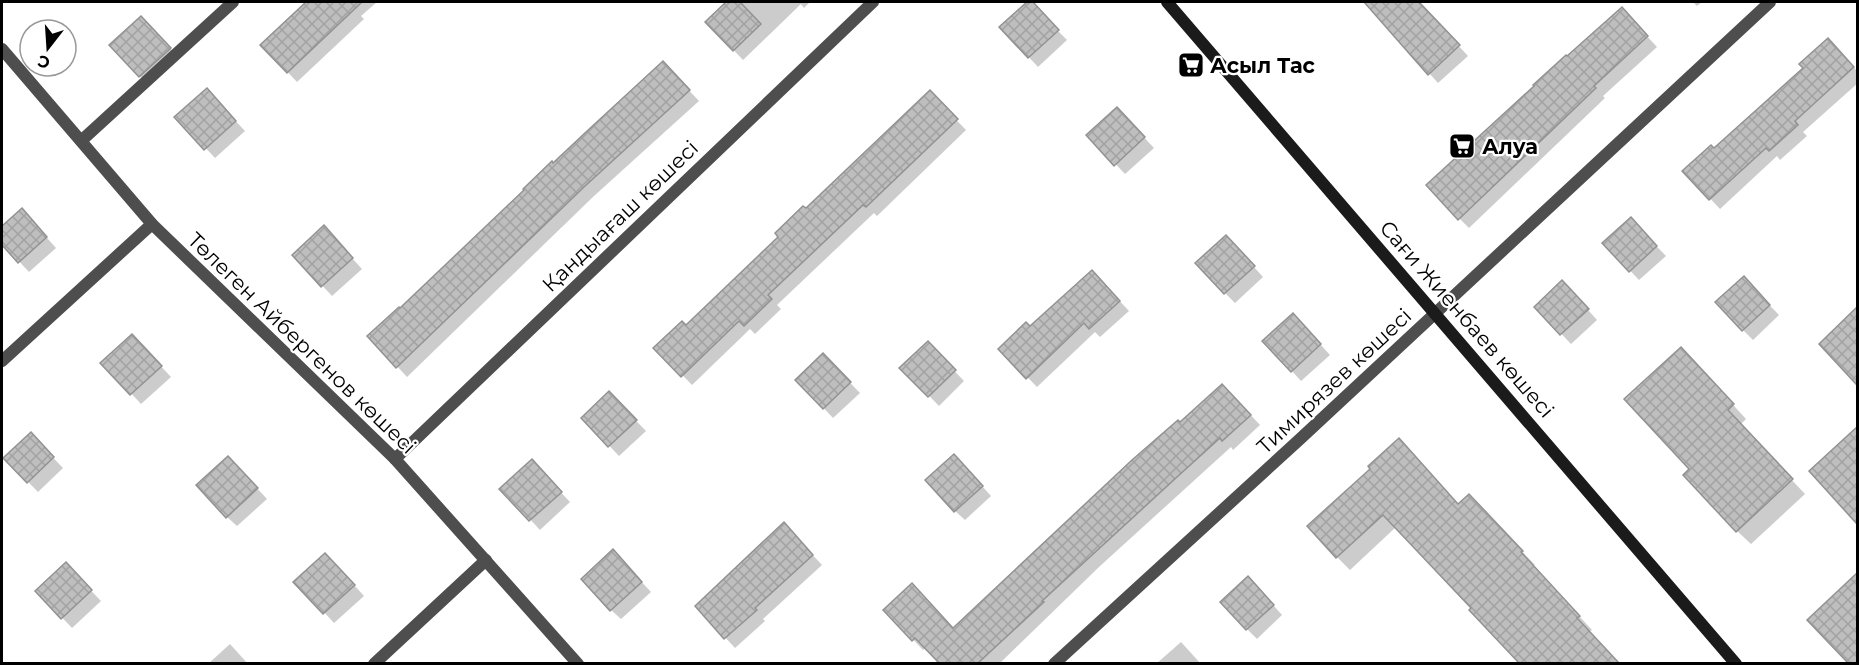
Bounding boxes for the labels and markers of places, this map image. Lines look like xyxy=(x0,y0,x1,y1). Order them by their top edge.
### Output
supermarket icon: Асыл Тас xyxy=(1176,50,1206,80)
place label: Асыл Тас xyxy=(1210,53,1316,78)
supermarket icon: Алуа xyxy=(1447,131,1477,161)
place label: Алуа xyxy=(1482,134,1538,159)

